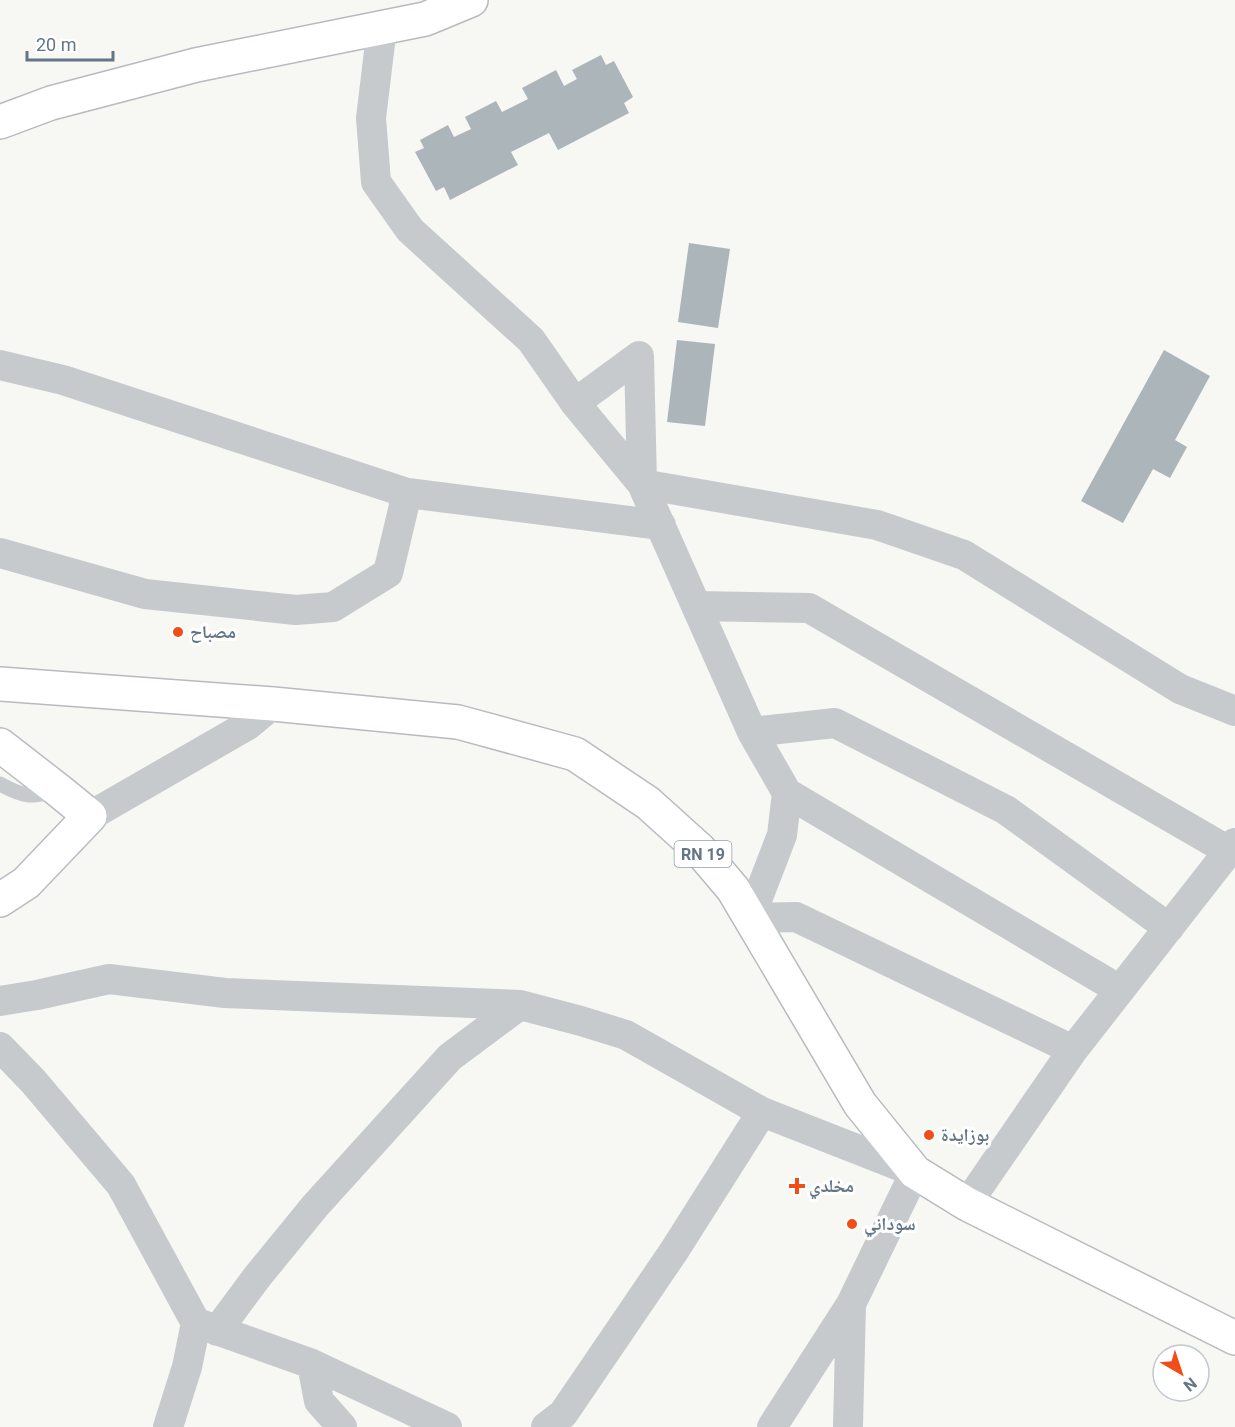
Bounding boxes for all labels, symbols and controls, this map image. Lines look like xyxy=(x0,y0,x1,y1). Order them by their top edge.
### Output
scale bar xyxy=(27,24,112,62)
text: 20 m xyxy=(36,34,76,55)
place label: مصباح xyxy=(190,621,236,643)
marker: مصباح xyxy=(171,625,185,639)
road number: RN 19 xyxy=(674,841,732,867)
place label: بوزايدة xyxy=(941,1124,989,1146)
marker: بوزايدة xyxy=(922,1128,936,1142)
place label: مخلدي xyxy=(809,1175,854,1200)
marker: مخلدي xyxy=(790,1179,804,1193)
place label: سوداني xyxy=(864,1213,916,1238)
marker: سوداني xyxy=(845,1217,859,1231)
north arrow xyxy=(1151,1343,1211,1403)
text: N xyxy=(1180,1373,1200,1395)

